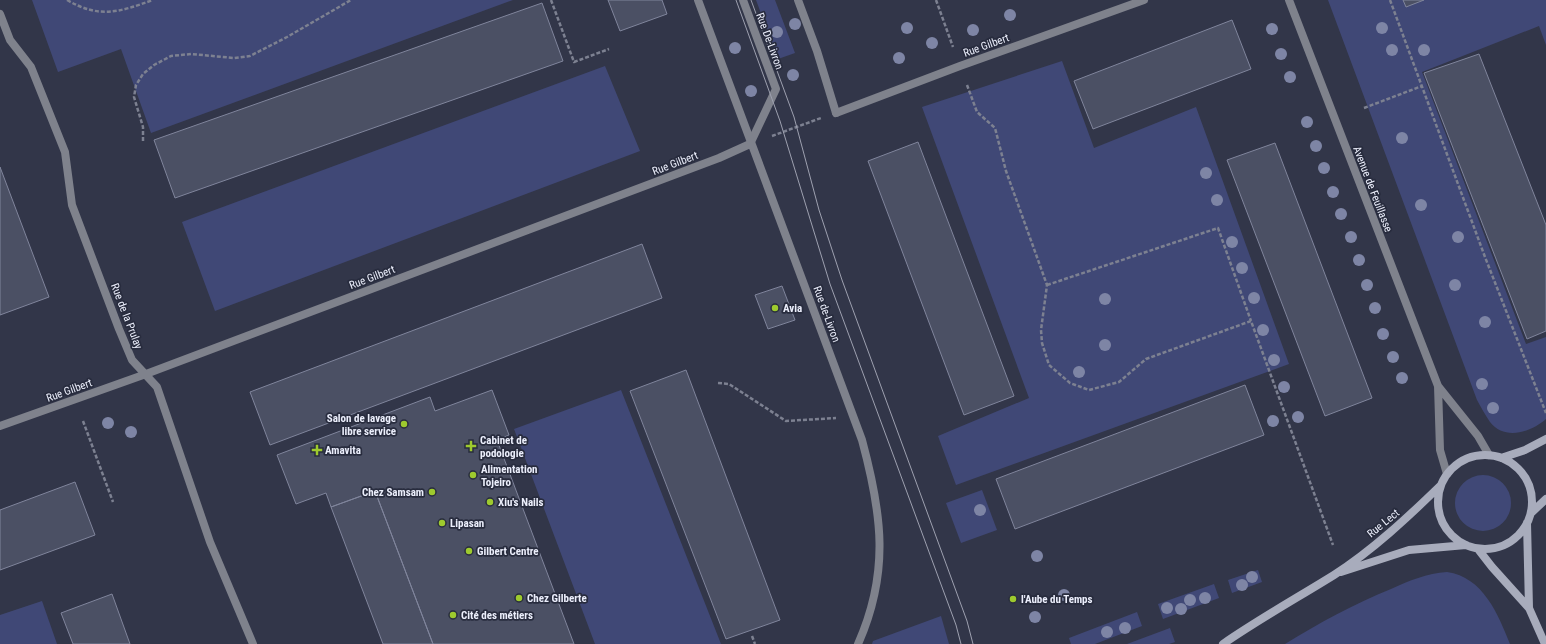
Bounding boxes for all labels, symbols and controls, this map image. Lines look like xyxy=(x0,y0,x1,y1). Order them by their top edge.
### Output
street label: Rue De-Livron xyxy=(753,11,786,71)
street label: Rue Gilbert xyxy=(961,31,1011,60)
street label: Avenue de Feuillasse xyxy=(1350,144,1395,234)
street label: Rue Gilbert xyxy=(651,149,700,178)
street label: Rue Gilbert xyxy=(348,263,397,292)
street label: Rue de la Prulay xyxy=(108,281,145,351)
street label: Rue de-Livron xyxy=(810,284,843,344)
place label: Avia xyxy=(783,302,802,315)
marker: Avia xyxy=(770,303,780,313)
street label: Rue Gilbert xyxy=(44,376,94,405)
place label: Salon de lavage libre service xyxy=(327,412,396,438)
marker: Salon de lavage libre service xyxy=(399,419,409,429)
place label: Cabinet de podologie xyxy=(480,434,527,460)
marker: Cabinet de podologie xyxy=(465,440,477,452)
place label: Amavita xyxy=(325,444,361,457)
marker: Amavita xyxy=(312,445,322,455)
place label: Alimentation Tojeiro xyxy=(481,463,538,489)
marker: Alimentation Tojeiro xyxy=(468,470,478,480)
place label: Chez Samsam xyxy=(362,486,424,499)
marker: Chez Samsam xyxy=(427,487,437,497)
place label: Xiu's Nails xyxy=(498,496,544,509)
marker: Xiu's Nails xyxy=(485,497,495,507)
street label: Rue Lect xyxy=(1365,507,1402,540)
place label: Lipasan xyxy=(450,517,484,530)
marker: Lipasan xyxy=(437,518,447,528)
place label: Gilbert Centre xyxy=(477,545,539,558)
marker: Gilbert Centre xyxy=(464,546,474,556)
place label: Chez Gilberte xyxy=(527,592,587,605)
marker: Chez Gilberte xyxy=(514,593,524,603)
place label: l'Aube du Temps xyxy=(1021,593,1093,606)
marker: l'Aube du Temps xyxy=(1008,594,1018,604)
place label: Cité des métiers xyxy=(461,609,533,622)
marker: Cité des métiers xyxy=(448,610,458,620)

